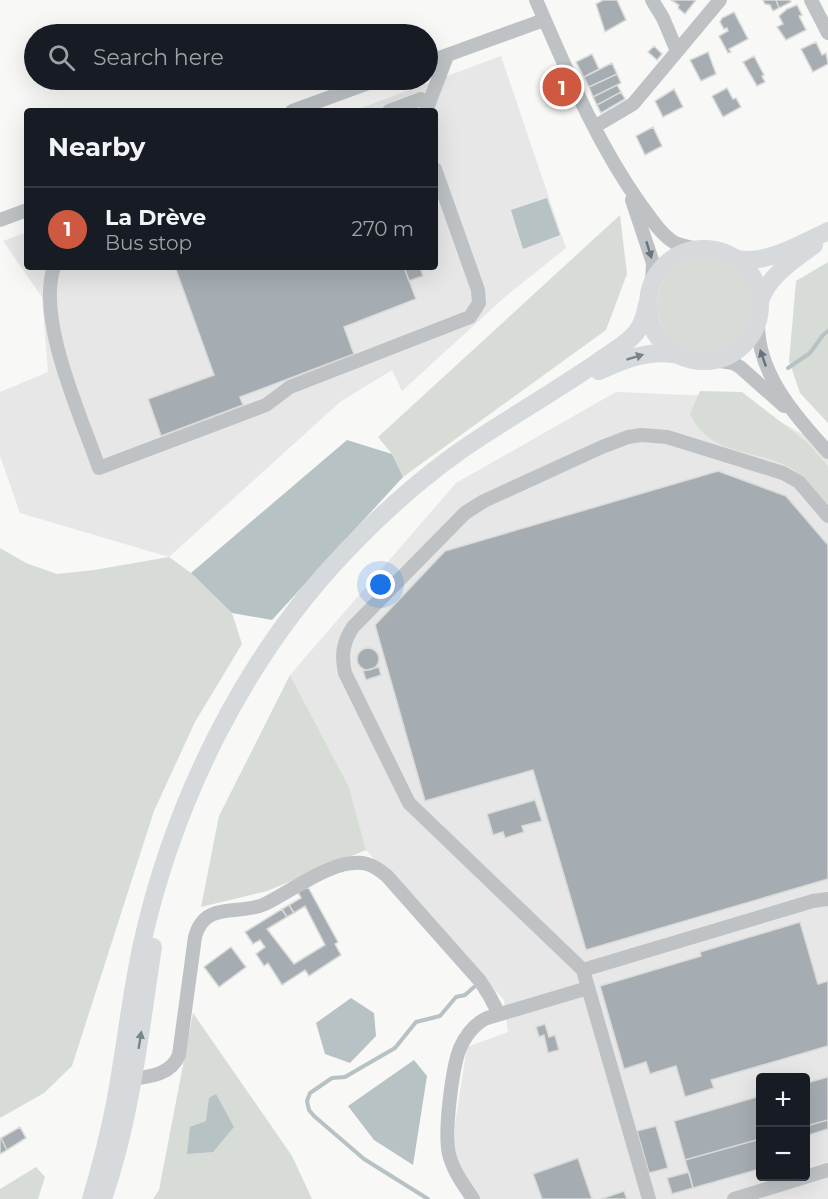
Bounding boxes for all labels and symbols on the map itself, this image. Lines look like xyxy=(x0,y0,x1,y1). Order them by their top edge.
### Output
pin: 1 xyxy=(542,64,582,110)
one-way arrow xyxy=(645,241,654,259)
one-way arrow xyxy=(758,349,768,367)
one-way arrow xyxy=(626,352,644,361)
your location xyxy=(366,570,395,599)
one-way arrow xyxy=(135,1030,144,1049)

